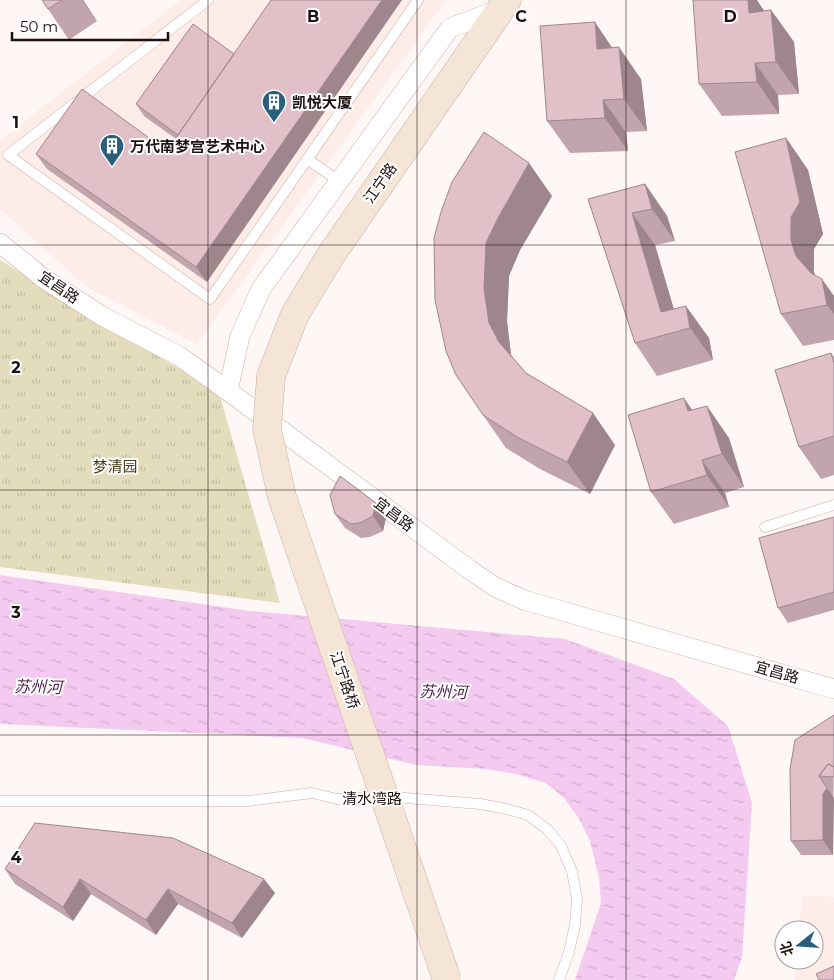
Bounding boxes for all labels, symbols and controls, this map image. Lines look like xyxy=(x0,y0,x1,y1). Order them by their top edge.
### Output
text: B xyxy=(307,7,319,26)
text: C xyxy=(515,7,527,26)
text: D xyxy=(723,7,737,26)
scale bar xyxy=(12,10,169,42)
text: 50 m xyxy=(20,17,58,36)
building icon: 凯悦大厦 xyxy=(261,89,287,123)
place label: 凯悦大厦 xyxy=(292,93,352,112)
text: 1 xyxy=(13,113,19,132)
building icon: 万代南梦宫艺术中心 xyxy=(99,133,125,167)
place label: 万代南梦宫艺术中心 xyxy=(130,137,265,156)
street label: 江宁路 xyxy=(359,159,401,207)
street label: 宜昌路 xyxy=(35,267,83,307)
text: 2 xyxy=(11,358,21,377)
park label: 梦清园 xyxy=(92,457,138,476)
street label: 宜昌路 xyxy=(370,493,418,535)
text: 3 xyxy=(10,603,21,622)
street label: 江宁路桥 xyxy=(326,649,364,711)
street label: 宜昌路 xyxy=(753,657,801,687)
water label: 苏州河 xyxy=(14,677,65,697)
water label: 苏州河 xyxy=(419,682,470,702)
street label: 清水湾路 xyxy=(342,789,402,808)
text: 4 xyxy=(10,848,22,867)
north arrow xyxy=(774,920,824,970)
text: 北 xyxy=(776,939,797,958)

